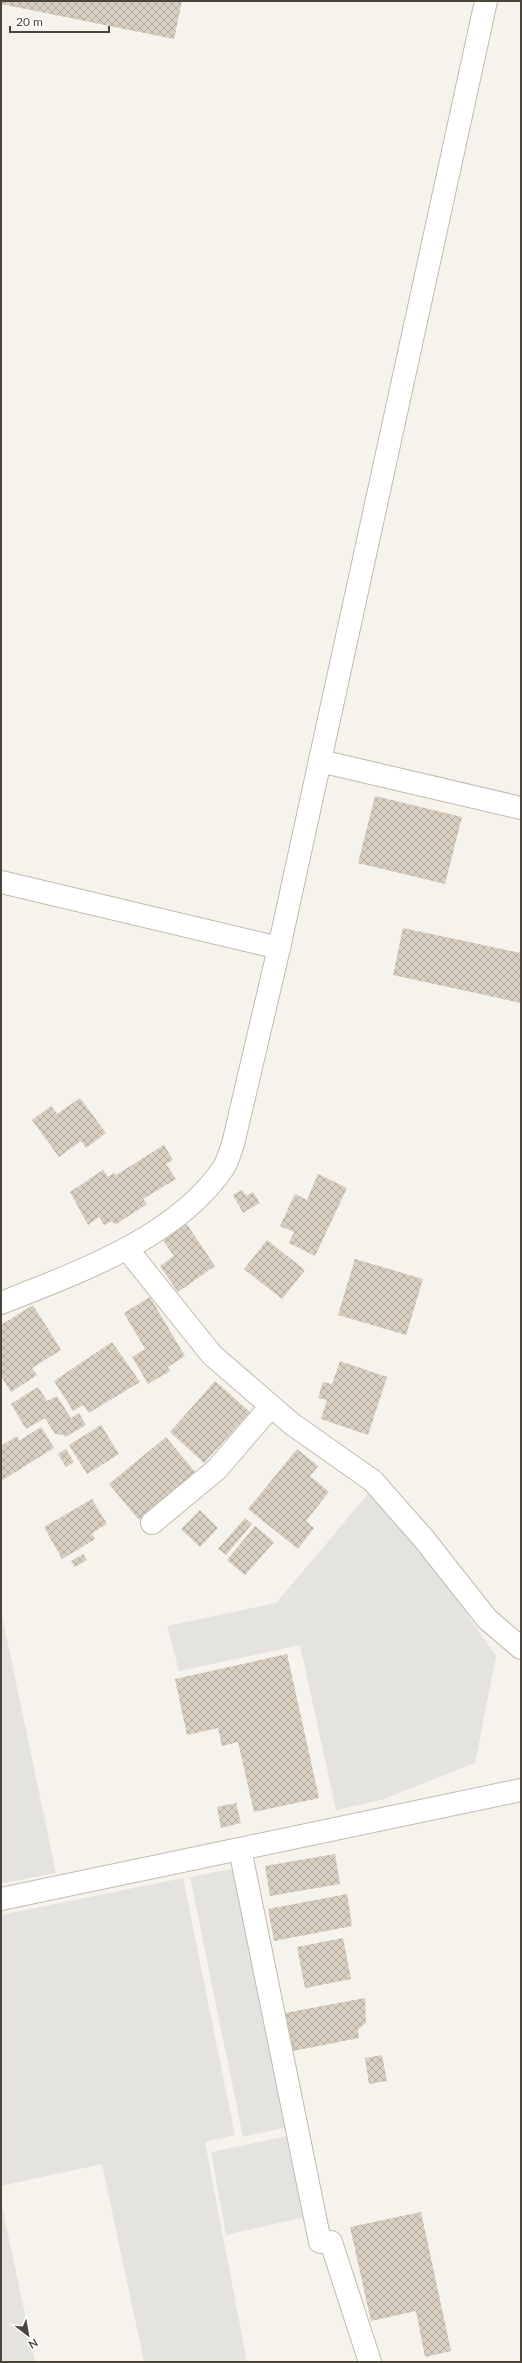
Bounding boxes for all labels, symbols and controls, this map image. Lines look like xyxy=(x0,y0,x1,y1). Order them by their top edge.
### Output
scale bar xyxy=(10,8,109,34)
text: 20 m xyxy=(16,14,43,29)
north arrow xyxy=(8,2315,48,2355)
text: N xyxy=(26,2336,40,2352)

